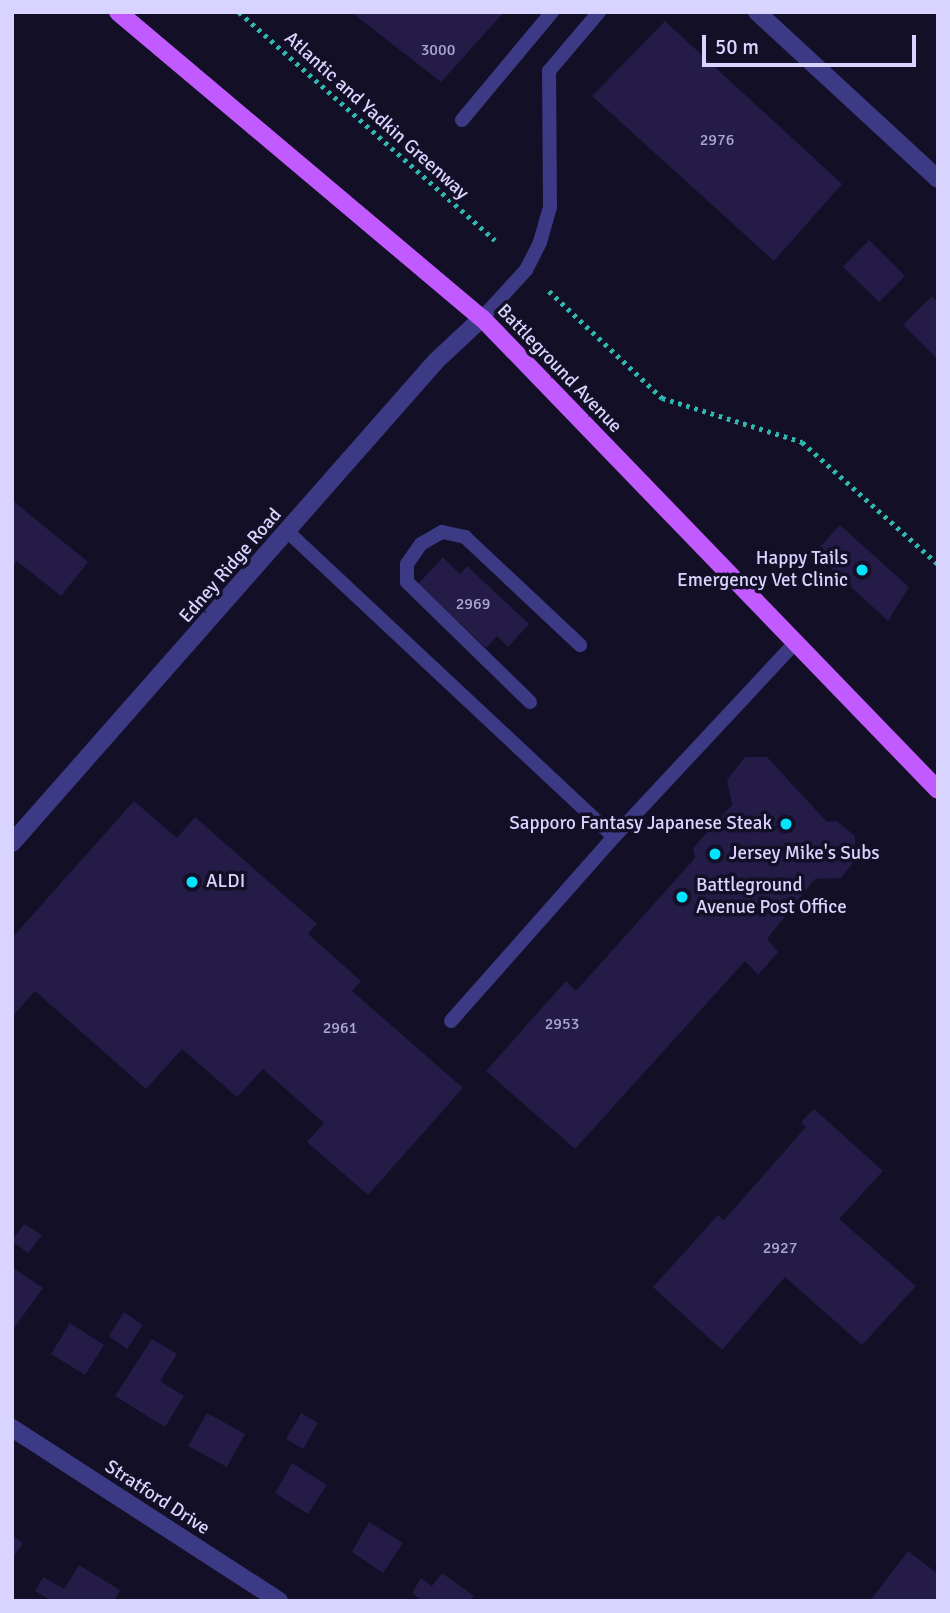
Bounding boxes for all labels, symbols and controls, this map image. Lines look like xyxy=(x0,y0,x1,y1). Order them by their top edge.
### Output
scale bar xyxy=(705,21,918,65)
street label: Atlantic and Yadkin Greenway xyxy=(279,27,473,205)
text: 50 m xyxy=(715,34,759,60)
house number: 3000 xyxy=(421,40,455,60)
house number: 2976 xyxy=(700,130,734,150)
street label: Battleground Avenue xyxy=(492,300,626,438)
street label: Edney Ridge Road xyxy=(175,504,287,628)
place label: Happy Tails Emergency Vet Clinic xyxy=(677,548,848,592)
marker: Happy Tails Emergency Vet Clinic xyxy=(854,562,870,578)
house number: 2969 xyxy=(456,594,490,614)
place label: Sapporo Fantasy Japanese Steak xyxy=(509,813,772,835)
marker: Sapporo Fantasy Japanese Steak xyxy=(778,816,794,832)
place label: Jersey Mike's Subs xyxy=(729,843,880,865)
marker: Jersey Mike's Subs xyxy=(707,846,723,862)
place label: ALDI xyxy=(206,871,245,893)
marker: ALDI xyxy=(184,874,200,890)
place label: Battleground Avenue Post Office xyxy=(696,875,847,919)
marker: Battleground Avenue Post Office xyxy=(674,889,690,905)
house number: 2953 xyxy=(545,1014,579,1034)
house number: 2961 xyxy=(323,1018,357,1038)
house number: 2927 xyxy=(763,1238,797,1258)
street label: Stratford Drive xyxy=(100,1456,214,1540)

